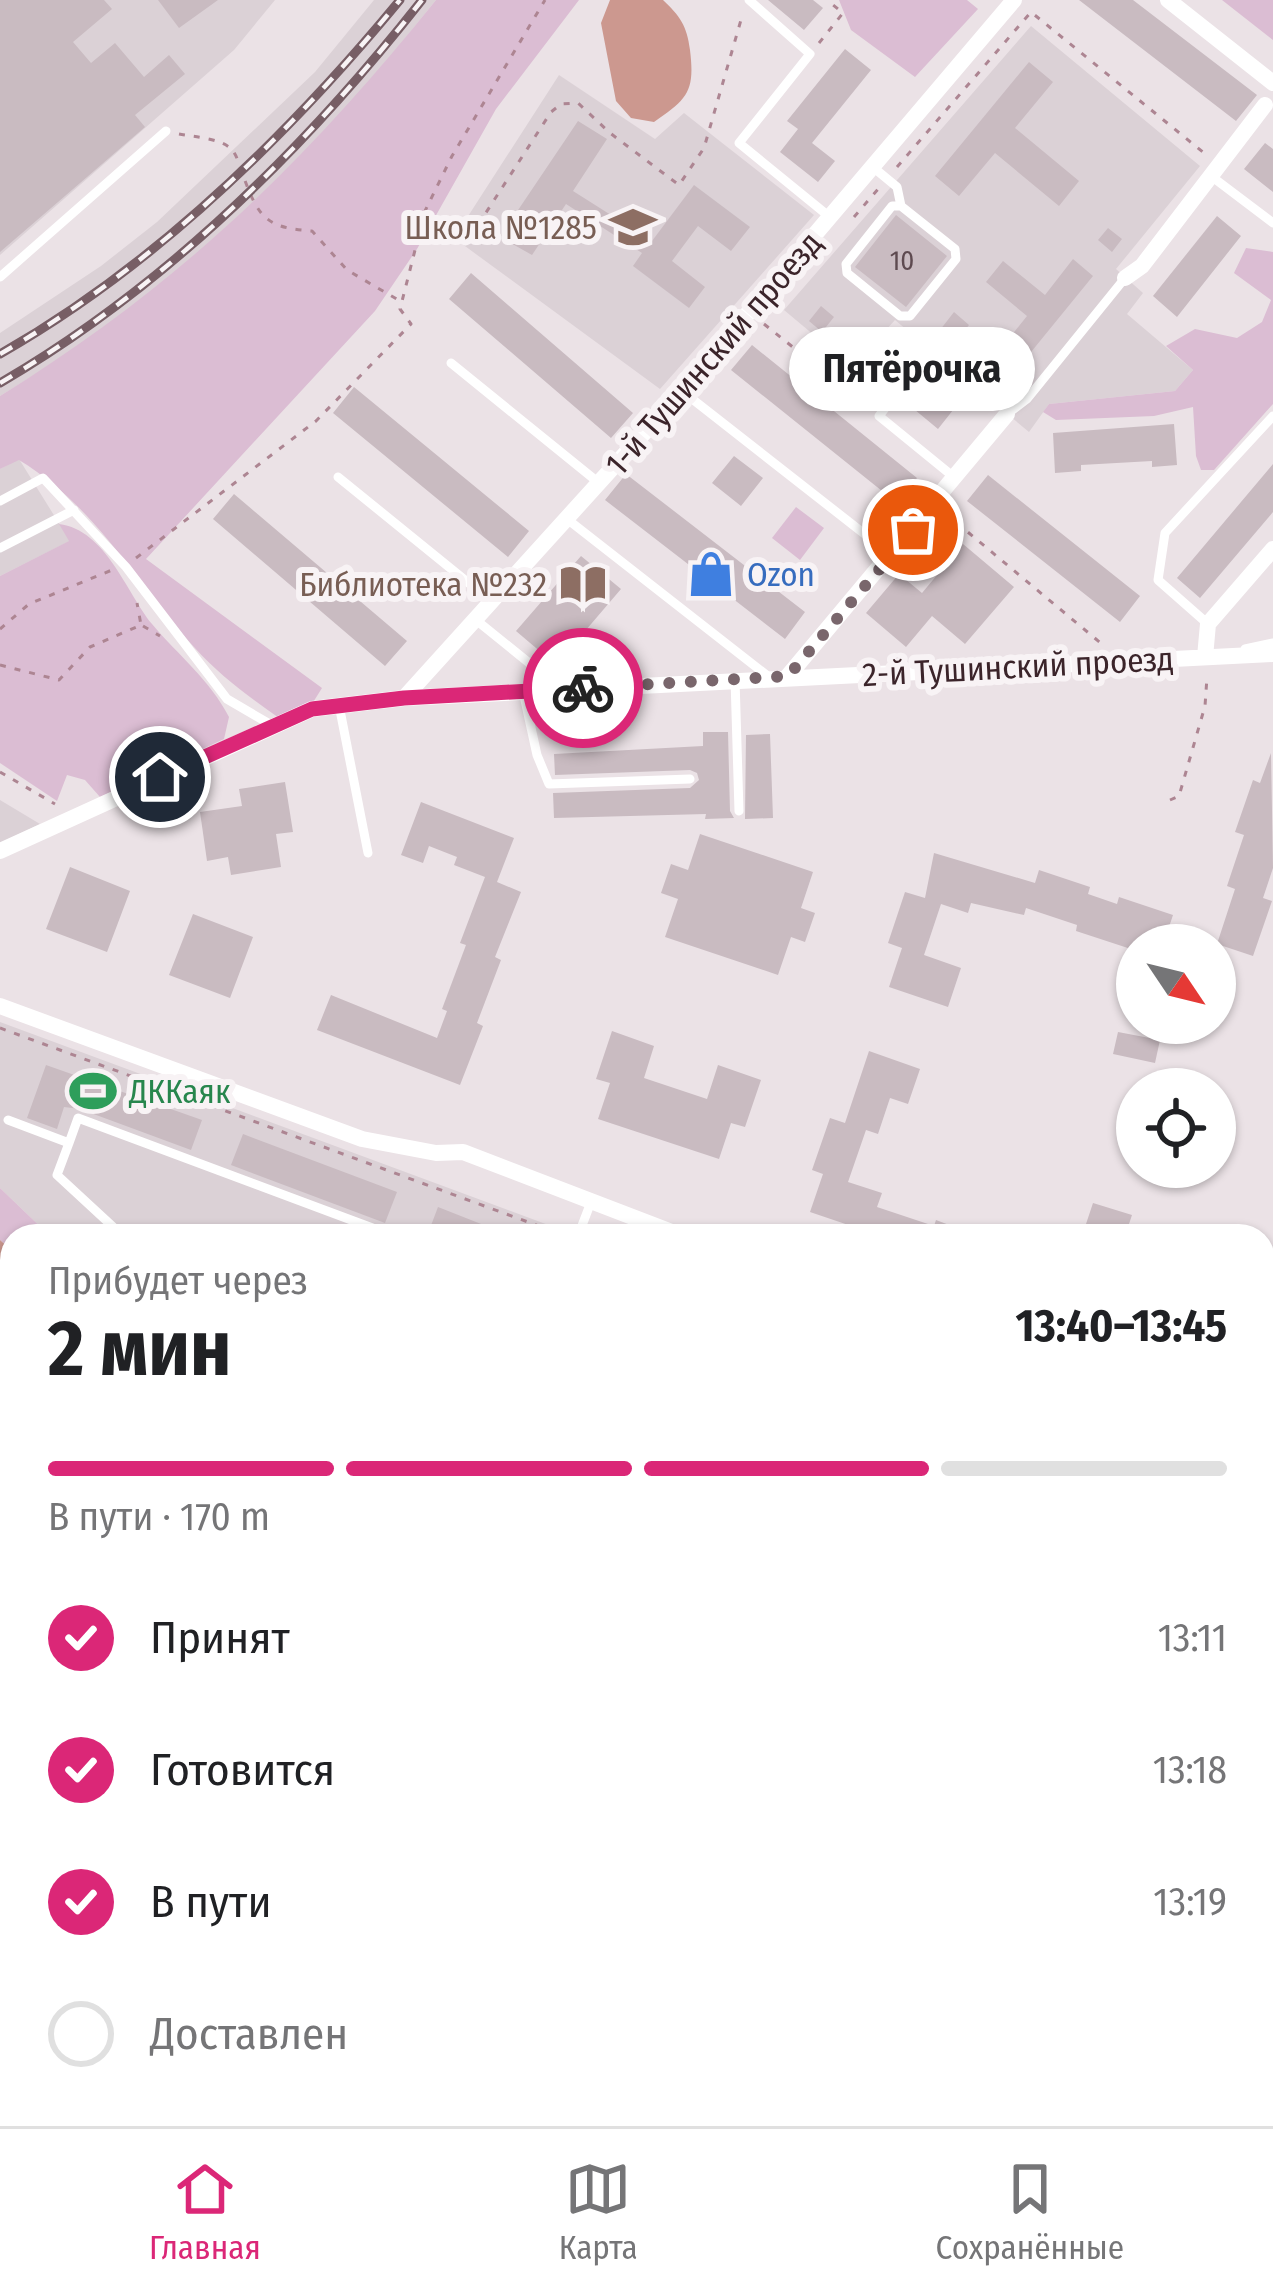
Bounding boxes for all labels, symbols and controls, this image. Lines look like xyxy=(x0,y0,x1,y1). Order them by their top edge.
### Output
school or university icon: Школа №1285 xyxy=(608,202,658,252)
place label: Школа №1285 xyxy=(404,208,597,248)
street label: 1-й Тушинский проезд xyxy=(597,224,830,484)
house number: 10 xyxy=(890,245,914,277)
callout: Пятёрочка xyxy=(790,326,1036,410)
text: Пятёрочка xyxy=(823,346,1001,392)
pin xyxy=(862,479,964,581)
icon: bag xyxy=(880,497,946,563)
shop icon: Ozon xyxy=(686,549,736,599)
place label: Ozon xyxy=(747,555,815,595)
library icon: Библиотека №232 xyxy=(558,559,608,609)
place label: Библиотека №232 xyxy=(299,565,547,605)
courier xyxy=(523,628,643,748)
street label: 2-й Тушинский проезд xyxy=(861,639,1175,695)
icon: bike xyxy=(550,655,616,721)
pin xyxy=(109,726,211,828)
icon: home xyxy=(127,744,193,810)
north arrow xyxy=(1116,924,1236,1044)
map controls xyxy=(1116,924,1236,1188)
sports icon: ДККаяк xyxy=(68,1066,118,1116)
button: locate xyxy=(1116,1068,1236,1188)
place label: ДККаяк xyxy=(128,1072,231,1112)
text: Прибудет через xyxy=(48,1258,308,1304)
text: 13:40–13:45 xyxy=(1015,1299,1227,1353)
text: 2 мин xyxy=(48,1302,231,1396)
text: В пути · 170 m xyxy=(48,1494,270,1540)
icon: check xyxy=(48,1605,114,1671)
text: Принят xyxy=(150,1611,290,1665)
text: 13:11 xyxy=(1158,1615,1227,1661)
icon: check xyxy=(48,1737,114,1803)
text: Готовится xyxy=(150,1743,335,1797)
text: 13:18 xyxy=(1153,1747,1227,1793)
icon: check xyxy=(48,1869,114,1935)
text: В пути xyxy=(150,1875,272,1929)
text: 13:19 xyxy=(1153,1879,1227,1925)
text: Доставлен xyxy=(150,2007,348,2061)
tab: Главная xyxy=(149,2156,261,2268)
tab: Карта xyxy=(559,2156,638,2268)
tab: Сохранённые xyxy=(936,2156,1124,2268)

